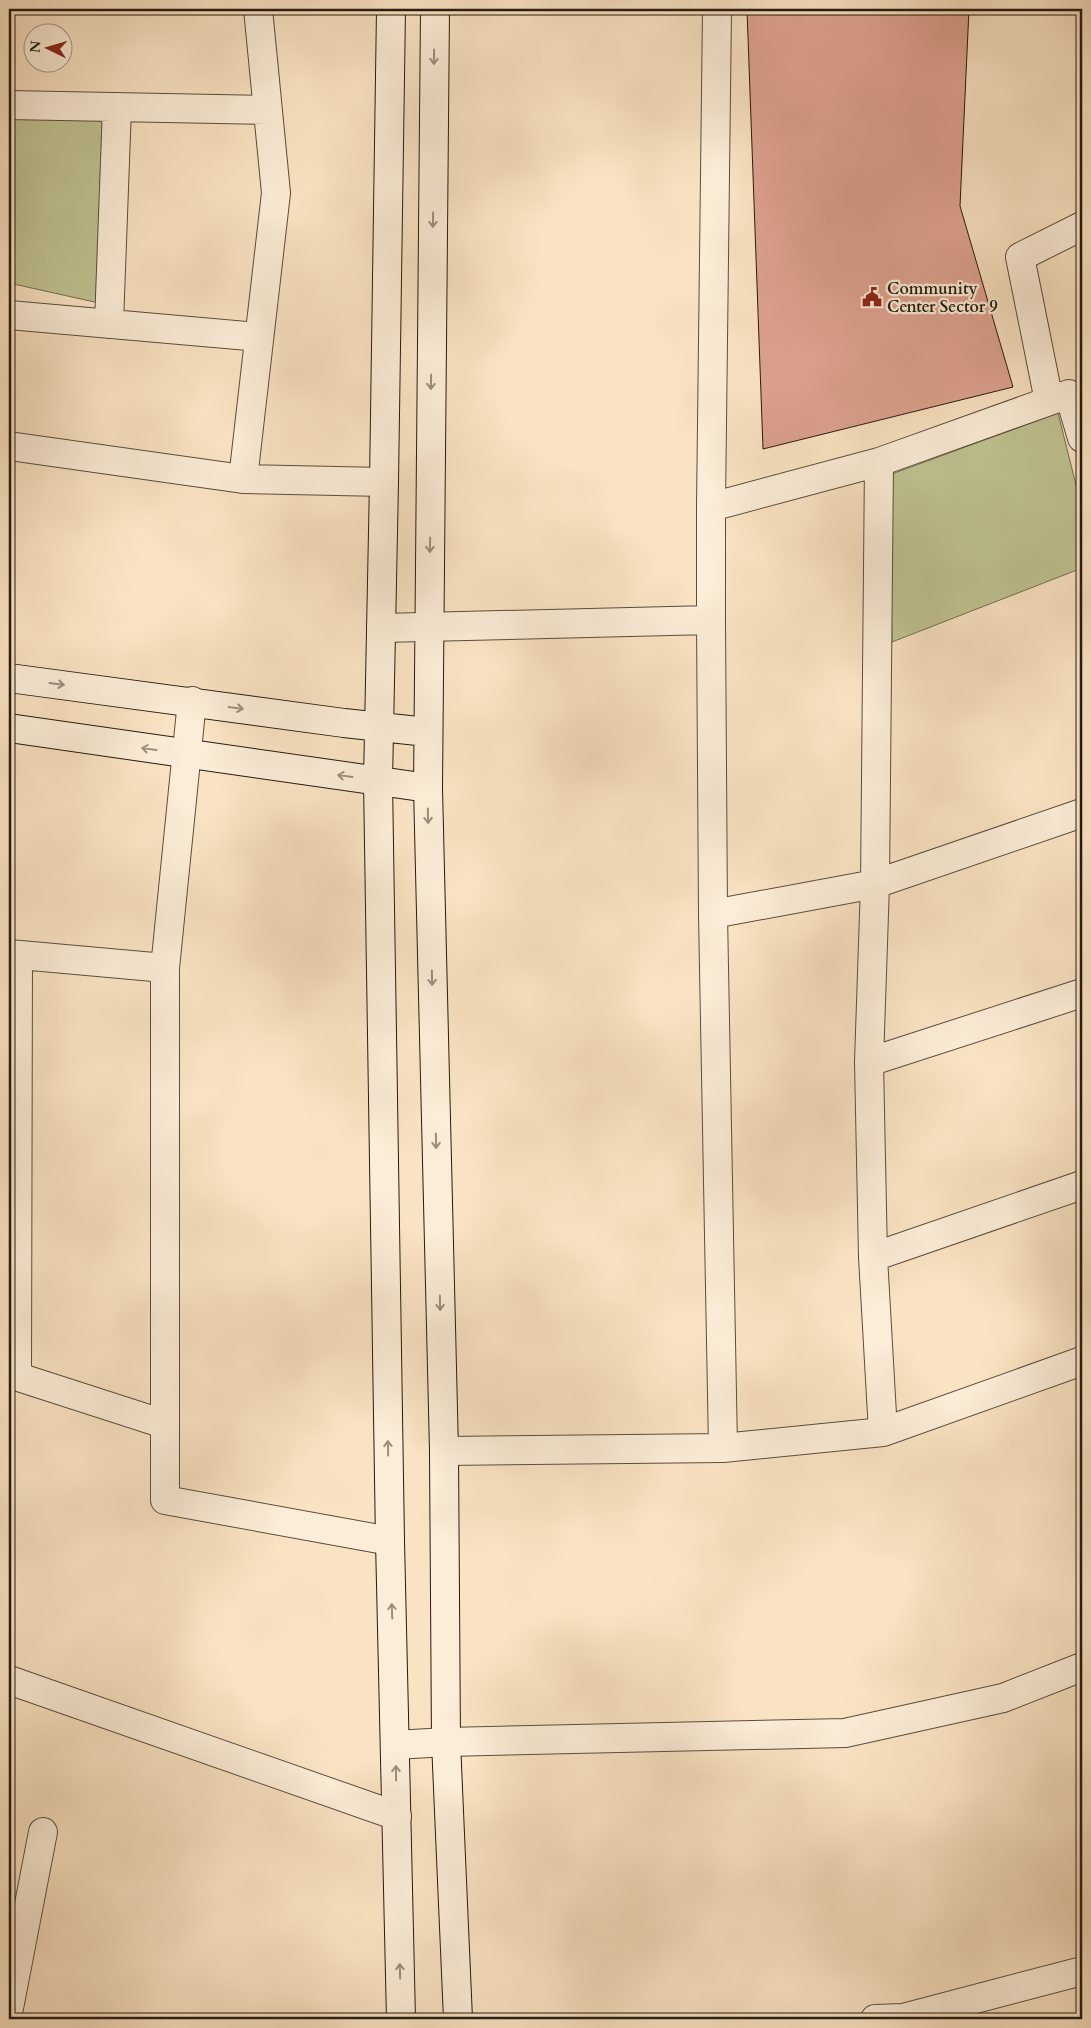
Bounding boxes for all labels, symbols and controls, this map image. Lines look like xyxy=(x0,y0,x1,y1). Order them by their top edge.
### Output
north arrow xyxy=(22,22,72,72)
text: N xyxy=(26,40,46,54)
one-way arrow xyxy=(429,49,439,65)
one-way arrow xyxy=(428,212,438,228)
place label: Community Center Sector 9 xyxy=(887,278,998,318)
public building icon: Community Center Sector 9 xyxy=(861,286,883,308)
one-way arrow xyxy=(426,374,436,390)
one-way arrow xyxy=(425,536,435,553)
one-way arrow xyxy=(49,679,65,689)
one-way arrow xyxy=(227,703,243,713)
one-way arrow xyxy=(141,744,157,754)
one-way arrow xyxy=(337,771,353,781)
one-way arrow xyxy=(423,808,433,824)
one-way arrow xyxy=(427,970,437,986)
one-way arrow xyxy=(431,1132,441,1149)
one-way arrow xyxy=(435,1294,445,1311)
one-way arrow xyxy=(383,1440,393,1456)
one-way arrow xyxy=(387,1603,396,1619)
one-way arrow xyxy=(391,1765,401,1782)
one-way arrow xyxy=(395,1963,405,1979)

